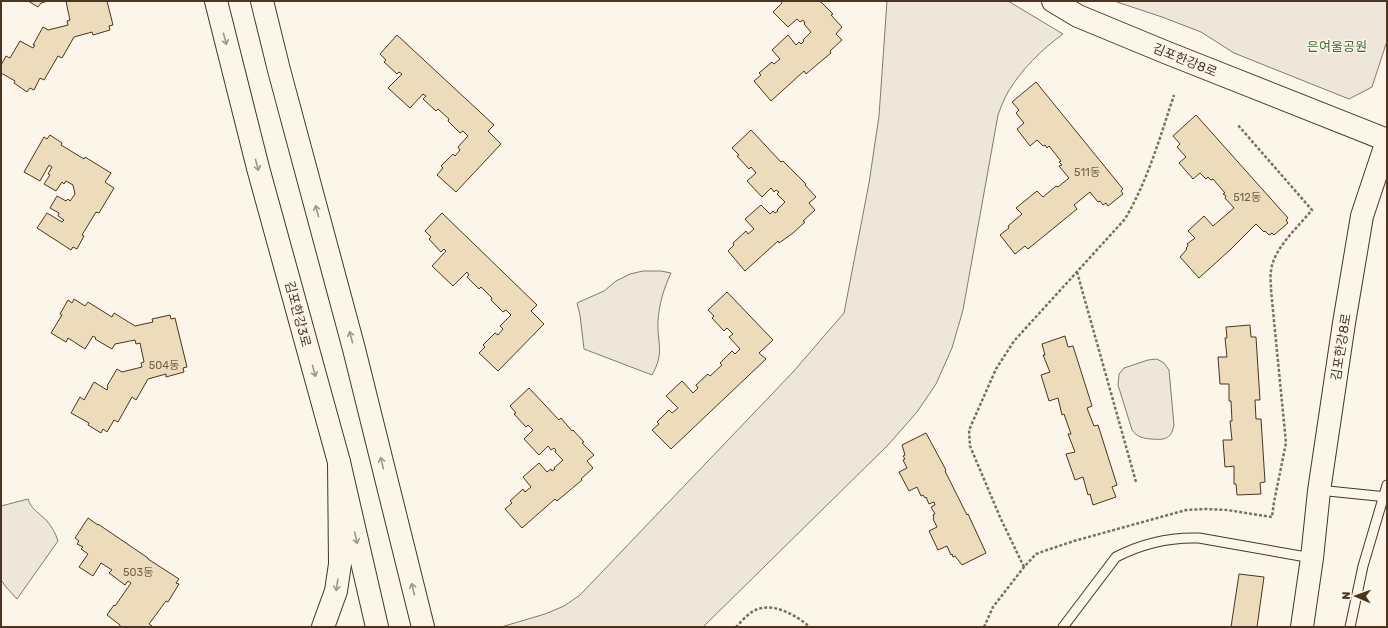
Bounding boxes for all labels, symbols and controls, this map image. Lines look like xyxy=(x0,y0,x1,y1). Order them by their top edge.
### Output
one-way arrow xyxy=(221,32,229,45)
park label: 은여울공원 xyxy=(1307,39,1367,54)
street label: 김포한강8로 xyxy=(1151,40,1219,80)
one-way arrow xyxy=(254,158,262,171)
house number: 511동 xyxy=(1074,166,1100,179)
house number: 512동 xyxy=(1233,191,1261,204)
one-way arrow xyxy=(313,205,320,218)
street label: 김포한강3로 xyxy=(282,279,314,349)
street label: 김포한강8로 xyxy=(1328,312,1354,382)
one-way arrow xyxy=(347,331,354,344)
house number: 504동 xyxy=(149,359,179,372)
one-way arrow xyxy=(311,364,318,377)
one-way arrow xyxy=(378,457,386,470)
one-way arrow xyxy=(353,531,361,544)
house number: 503동 xyxy=(123,566,153,579)
north arrow xyxy=(1336,576,1376,616)
one-way arrow xyxy=(333,578,341,591)
one-way arrow xyxy=(409,583,417,596)
text: N xyxy=(1340,591,1353,600)

